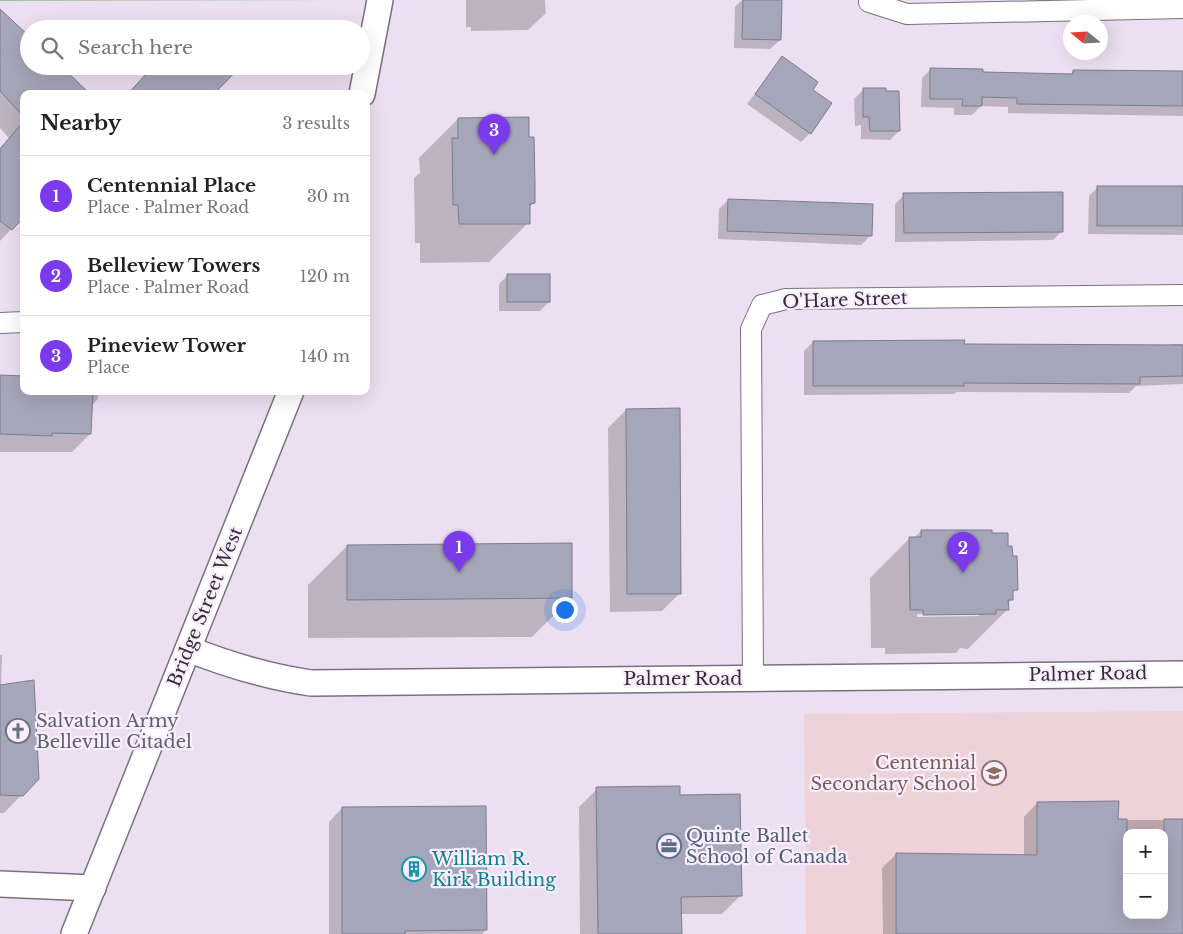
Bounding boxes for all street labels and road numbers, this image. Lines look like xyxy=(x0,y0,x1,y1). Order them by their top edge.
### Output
street label: O'Hare Street xyxy=(782,287,908,313)
street label: Bridge Street West xyxy=(163,524,247,690)
street label: Palmer Road xyxy=(1028,662,1148,686)
street label: Palmer Road xyxy=(624,668,742,690)

